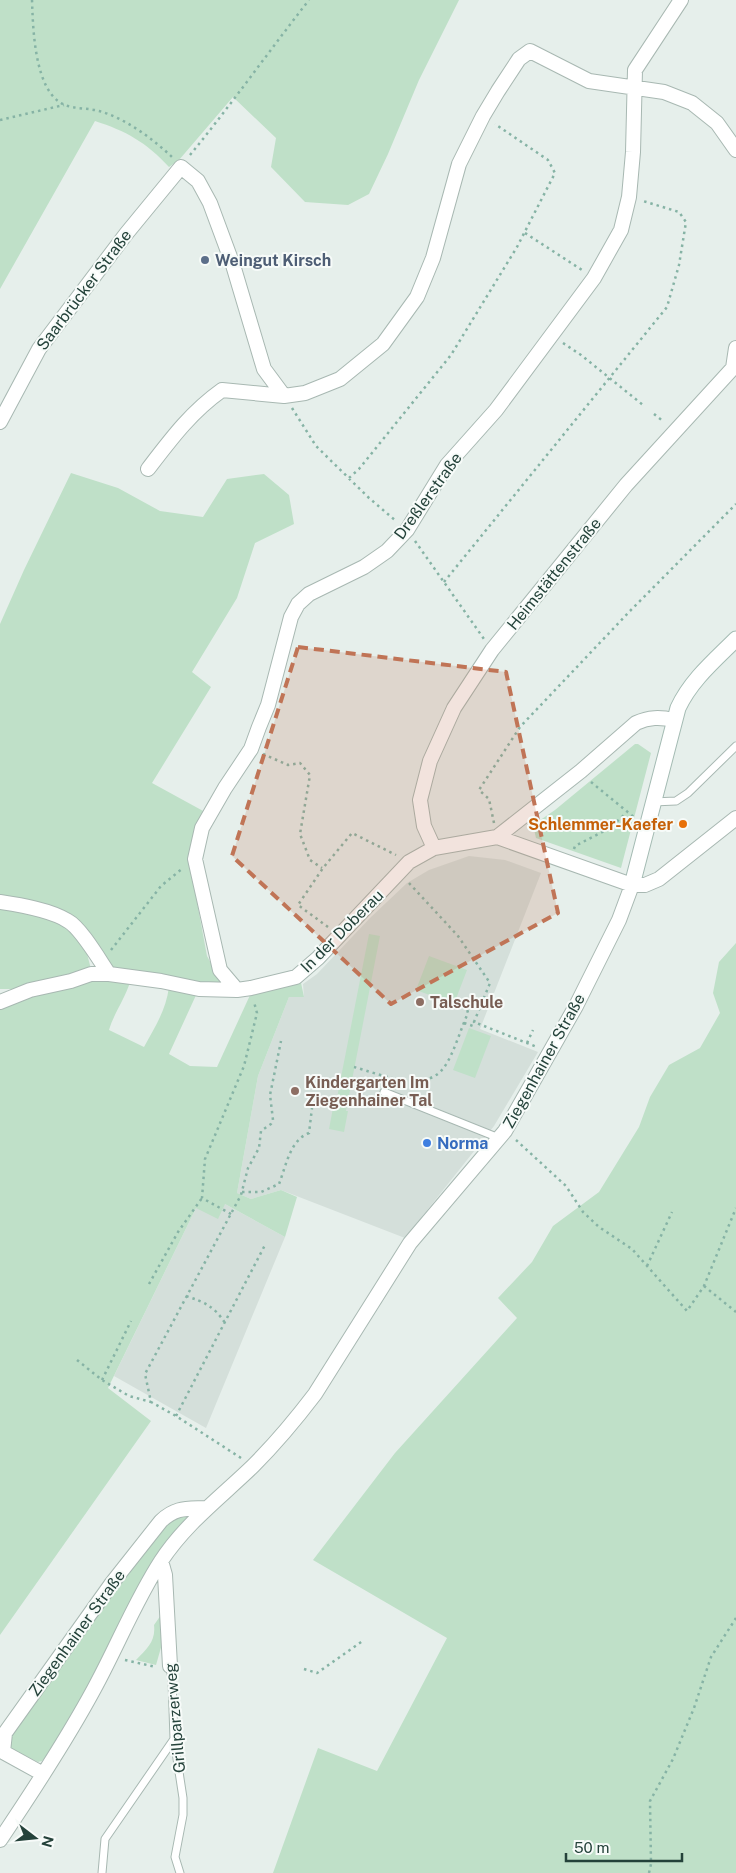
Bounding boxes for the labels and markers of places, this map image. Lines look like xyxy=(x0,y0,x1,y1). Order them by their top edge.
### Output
place label: Weingut Kirsch xyxy=(215,251,331,270)
marker: Weingut Kirsch xyxy=(199,254,211,266)
place label: Schlemmer-Kaefer xyxy=(528,815,673,834)
marker: Schlemmer-Kaefer xyxy=(677,818,689,830)
place label: Talschule xyxy=(430,993,503,1012)
marker: Talschule xyxy=(414,996,426,1008)
place label: Kindergarten Im Ziegenhainer Tal xyxy=(305,1073,432,1110)
marker: Kindergarten Im Ziegenhainer Tal xyxy=(289,1085,301,1097)
place label: Norma xyxy=(437,1134,488,1153)
marker: Norma xyxy=(421,1137,433,1149)

